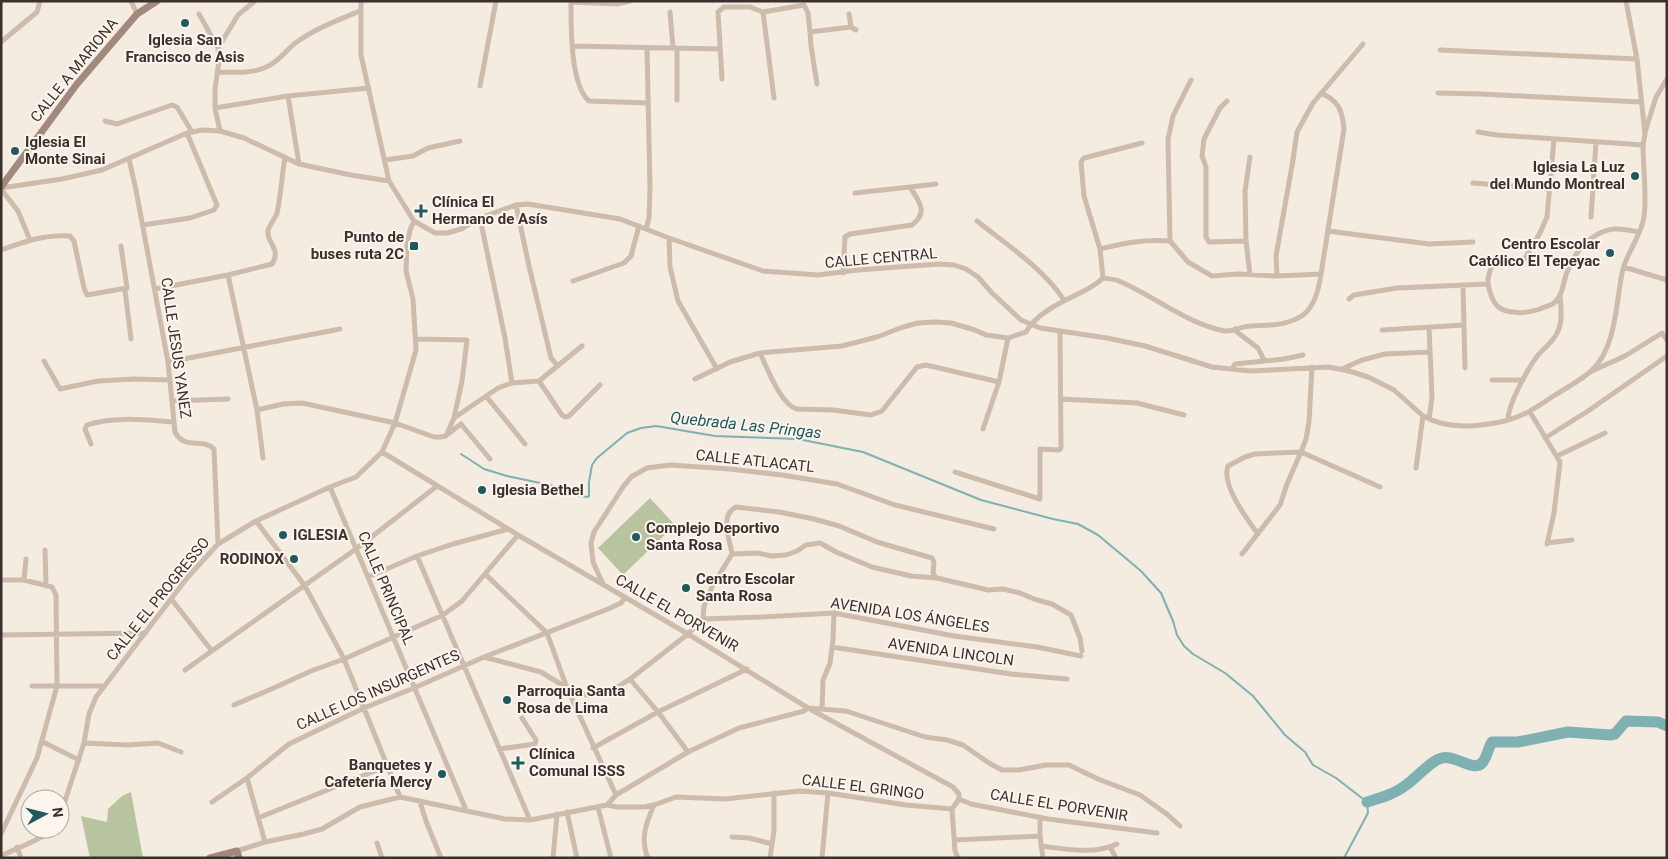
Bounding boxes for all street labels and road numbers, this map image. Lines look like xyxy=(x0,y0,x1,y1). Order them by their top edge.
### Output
street label: CALLE A MARIONA xyxy=(26,14,122,126)
street label: CALLE CENTRAL xyxy=(824,244,938,272)
street label: CALLE JESUS YANEZ xyxy=(157,276,195,420)
street label: CALLE ATLACATL xyxy=(695,446,815,476)
street label: CALLE PRINCIPAL xyxy=(354,529,418,647)
street label: CALLE EL PROGRESSO xyxy=(103,534,213,664)
street label: CALLE EL PORVENIR xyxy=(612,570,742,656)
street label: AVENIDA LOS ÁNGELES xyxy=(829,594,991,636)
street label: AVENIDA LINCOLN xyxy=(887,634,1015,670)
street label: CALLE LOS INSURGENTES xyxy=(294,646,462,734)
street label: CALLE EL GRINGO xyxy=(801,771,925,803)
street label: CALLE EL PORVENIR xyxy=(989,785,1129,825)

